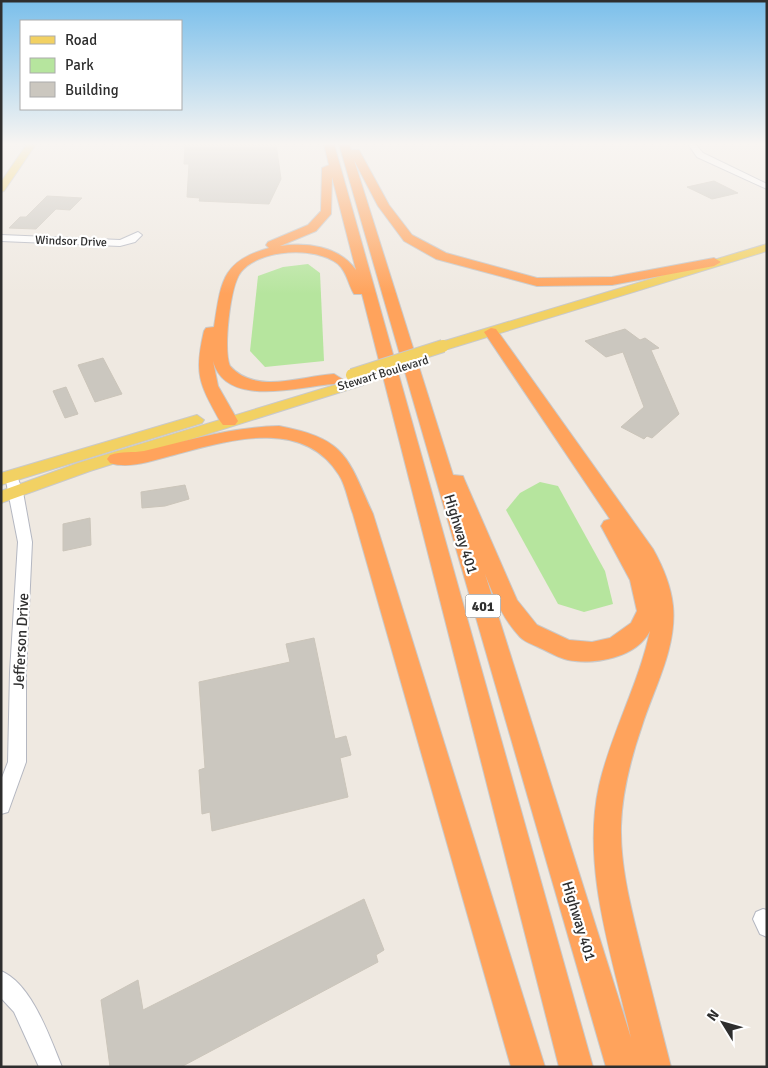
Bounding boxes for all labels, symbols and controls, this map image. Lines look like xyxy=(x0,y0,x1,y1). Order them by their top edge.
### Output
legend xyxy=(20,20,182,110)
text: Road xyxy=(65,31,97,49)
text: Park xyxy=(65,56,94,74)
text: Building xyxy=(65,81,119,99)
street label: Windsor Drive xyxy=(35,233,107,250)
street label: Stewart Boulevard xyxy=(336,353,430,394)
street label: Highway 401 xyxy=(440,492,482,576)
street label: Jefferson Drive xyxy=(9,593,33,689)
road number: 401 xyxy=(466,594,500,618)
street label: Highway 401 xyxy=(558,879,600,963)
north arrow xyxy=(698,998,748,1048)
text: N xyxy=(703,1006,723,1024)

